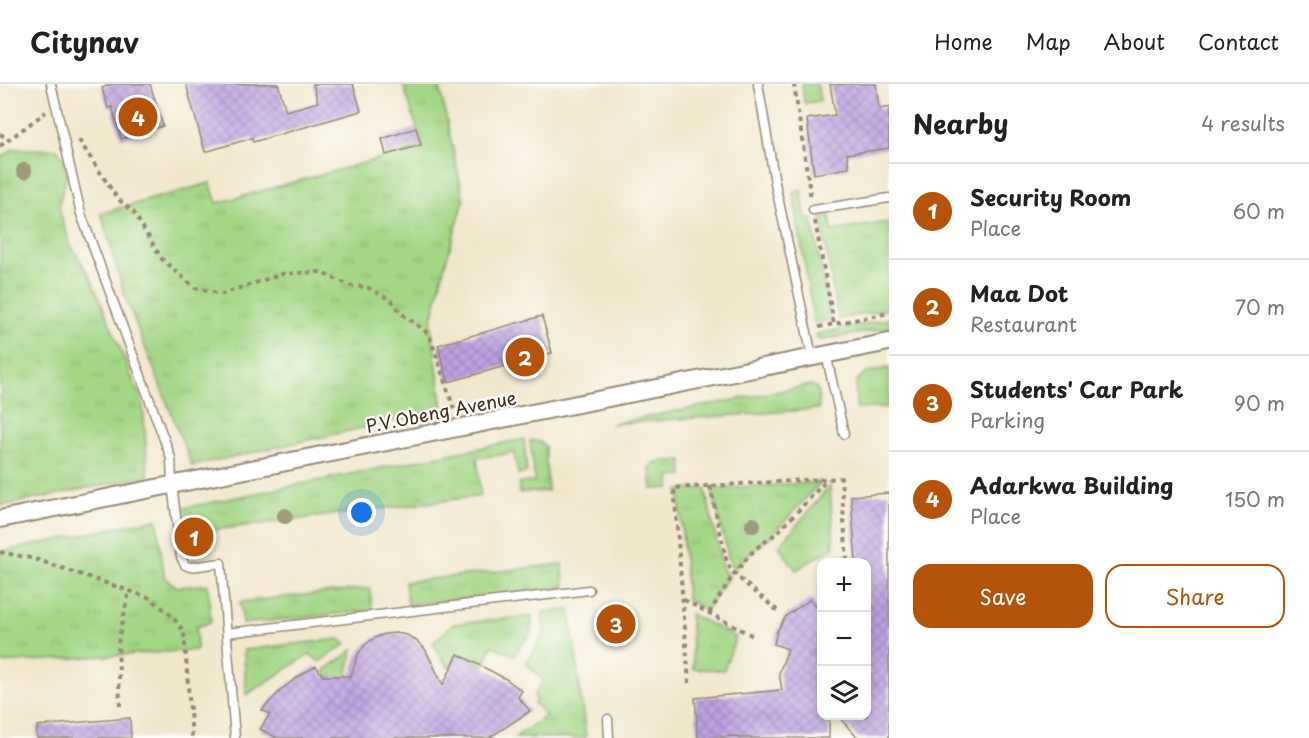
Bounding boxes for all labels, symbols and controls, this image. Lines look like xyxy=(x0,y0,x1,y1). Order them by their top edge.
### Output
text: Citynav xyxy=(30,20,139,63)
text: Home xyxy=(934,25,993,57)
text: Map xyxy=(1026,25,1071,57)
text: About xyxy=(1104,25,1165,57)
text: Contact xyxy=(1198,25,1279,57)
pin: 4 xyxy=(118,94,158,140)
text: Nearby xyxy=(913,104,1008,143)
text: 4 results xyxy=(1201,108,1285,138)
text: Security Room xyxy=(970,180,1131,213)
text: 1 xyxy=(928,196,937,226)
text: 60 m xyxy=(1233,196,1285,226)
text: Place xyxy=(970,213,1021,243)
text: Maa Dot xyxy=(970,276,1069,309)
text: 2 xyxy=(925,292,940,322)
text: 70 m xyxy=(1235,292,1285,322)
text: Restaurant xyxy=(970,309,1077,339)
pin: 2 xyxy=(506,334,544,380)
text: Students' Car Park xyxy=(970,372,1184,405)
street label: P.V.Obeng Avenue xyxy=(363,383,519,439)
text: 3 xyxy=(926,388,939,418)
text: 90 m xyxy=(1234,388,1285,418)
text: Parking xyxy=(970,405,1045,435)
text: Adarkwa Building xyxy=(970,468,1174,501)
text: 4 xyxy=(926,484,939,514)
text: 150 m xyxy=(1225,484,1285,514)
your location xyxy=(347,498,376,527)
text: Place xyxy=(970,501,1021,531)
pin: 1 xyxy=(174,514,214,560)
map controls xyxy=(817,558,871,720)
button: + xyxy=(817,558,871,612)
button: Save xyxy=(913,564,1093,628)
button: Share xyxy=(1105,564,1285,628)
pin: 3 xyxy=(596,602,636,646)
button: − xyxy=(817,612,871,666)
button: layers xyxy=(817,666,871,720)

